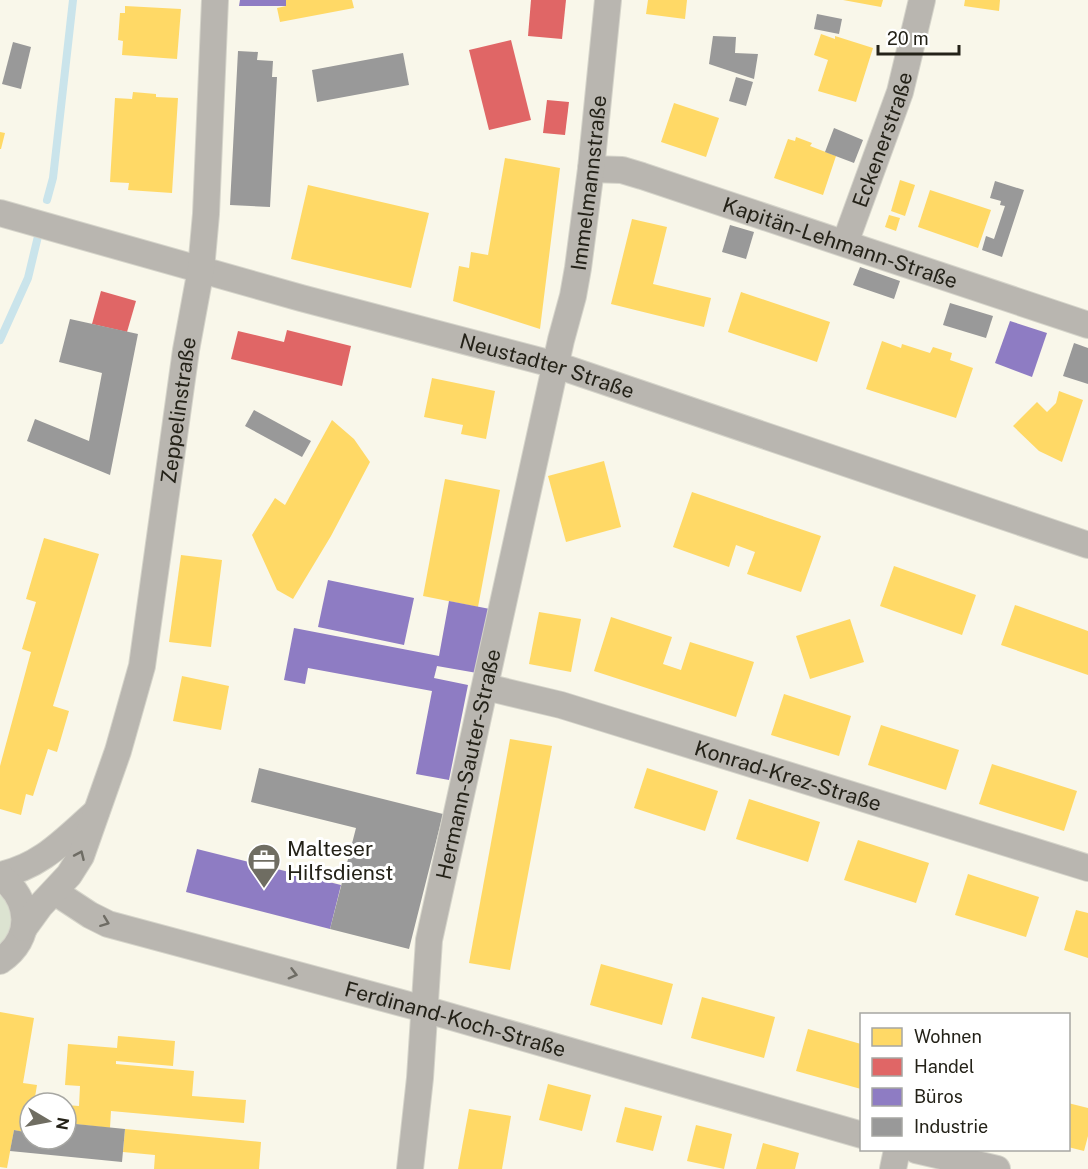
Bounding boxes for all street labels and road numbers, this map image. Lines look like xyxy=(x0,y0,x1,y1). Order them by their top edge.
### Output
street label: Eckenerstraße xyxy=(847,69,917,211)
street label: Immelmannstraße xyxy=(565,94,611,272)
street label: Kapitän-Lehmann-Straße xyxy=(720,191,961,293)
street label: Neustadter Straße xyxy=(457,328,638,403)
street label: Zeppelinstraße xyxy=(155,335,201,485)
street label: Hermann-Sauter-Straße xyxy=(430,646,505,882)
street label: Konrad-Krez-Straße xyxy=(692,735,885,816)
street label: Ferdinand-Koch-Straße xyxy=(342,976,569,1062)

